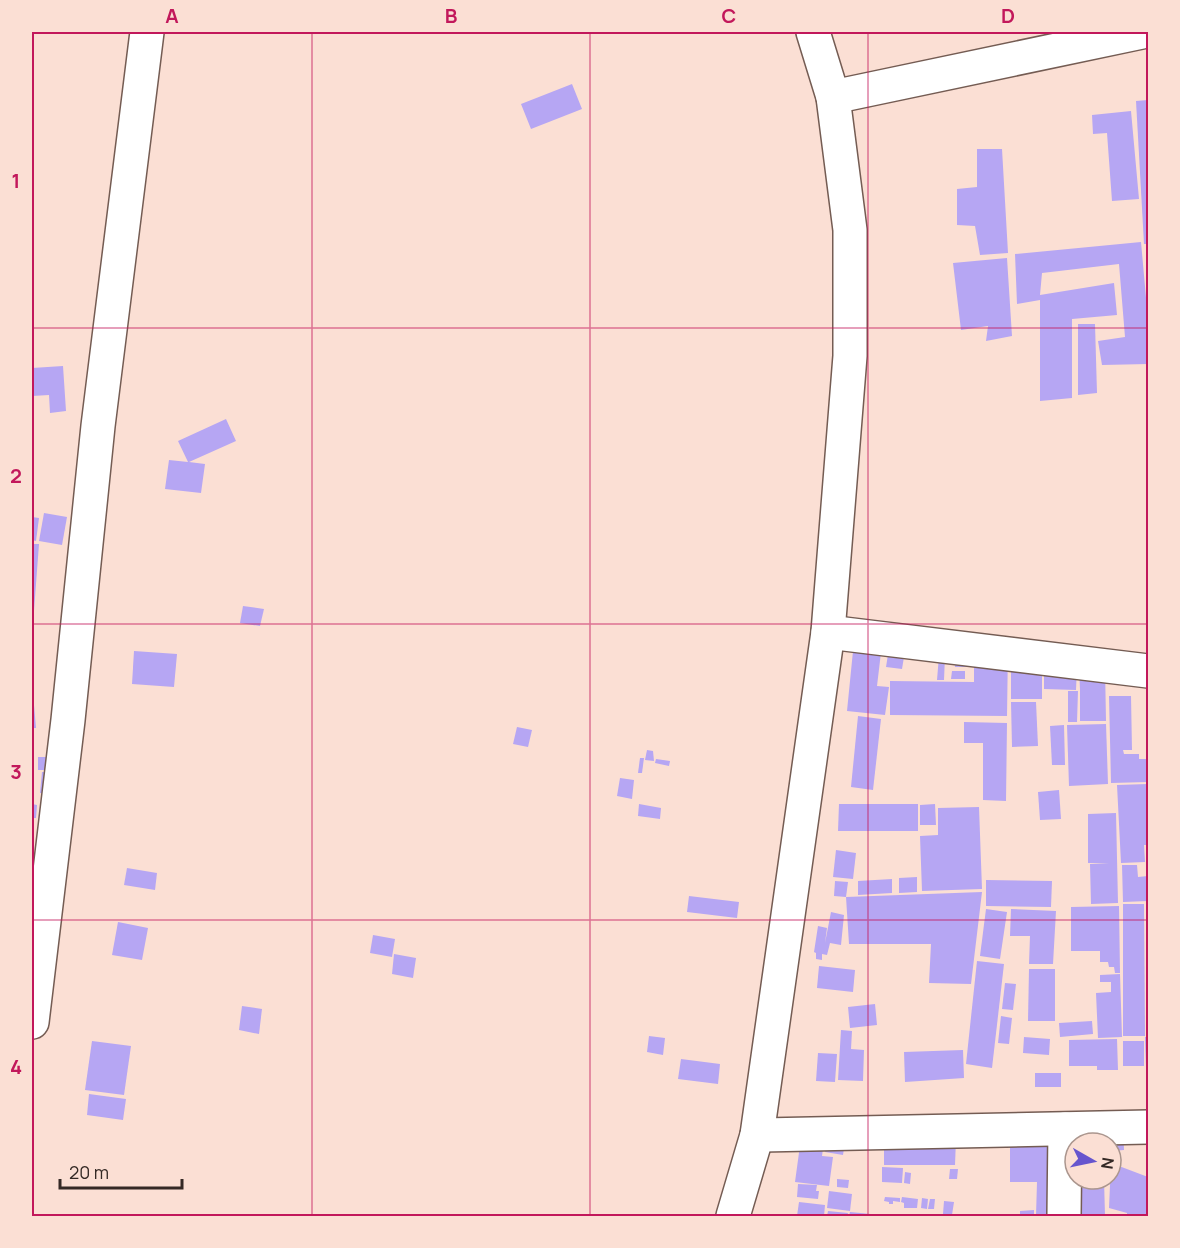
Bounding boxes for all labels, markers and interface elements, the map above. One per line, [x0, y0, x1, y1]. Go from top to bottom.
text: A [165, 2, 179, 29]
text: B [445, 2, 458, 29]
text: C [722, 2, 736, 29]
text: D [1001, 2, 1015, 29]
text: 1 [12, 167, 20, 194]
text: 2 [10, 462, 22, 489]
text: 3 [10, 758, 22, 785]
text: 4 [10, 1053, 22, 1080]
north arrow [1063, 1131, 1123, 1191]
scale bar [60, 1152, 182, 1190]
text: N [1096, 1156, 1120, 1171]
text: 20 m [69, 1160, 109, 1184]

